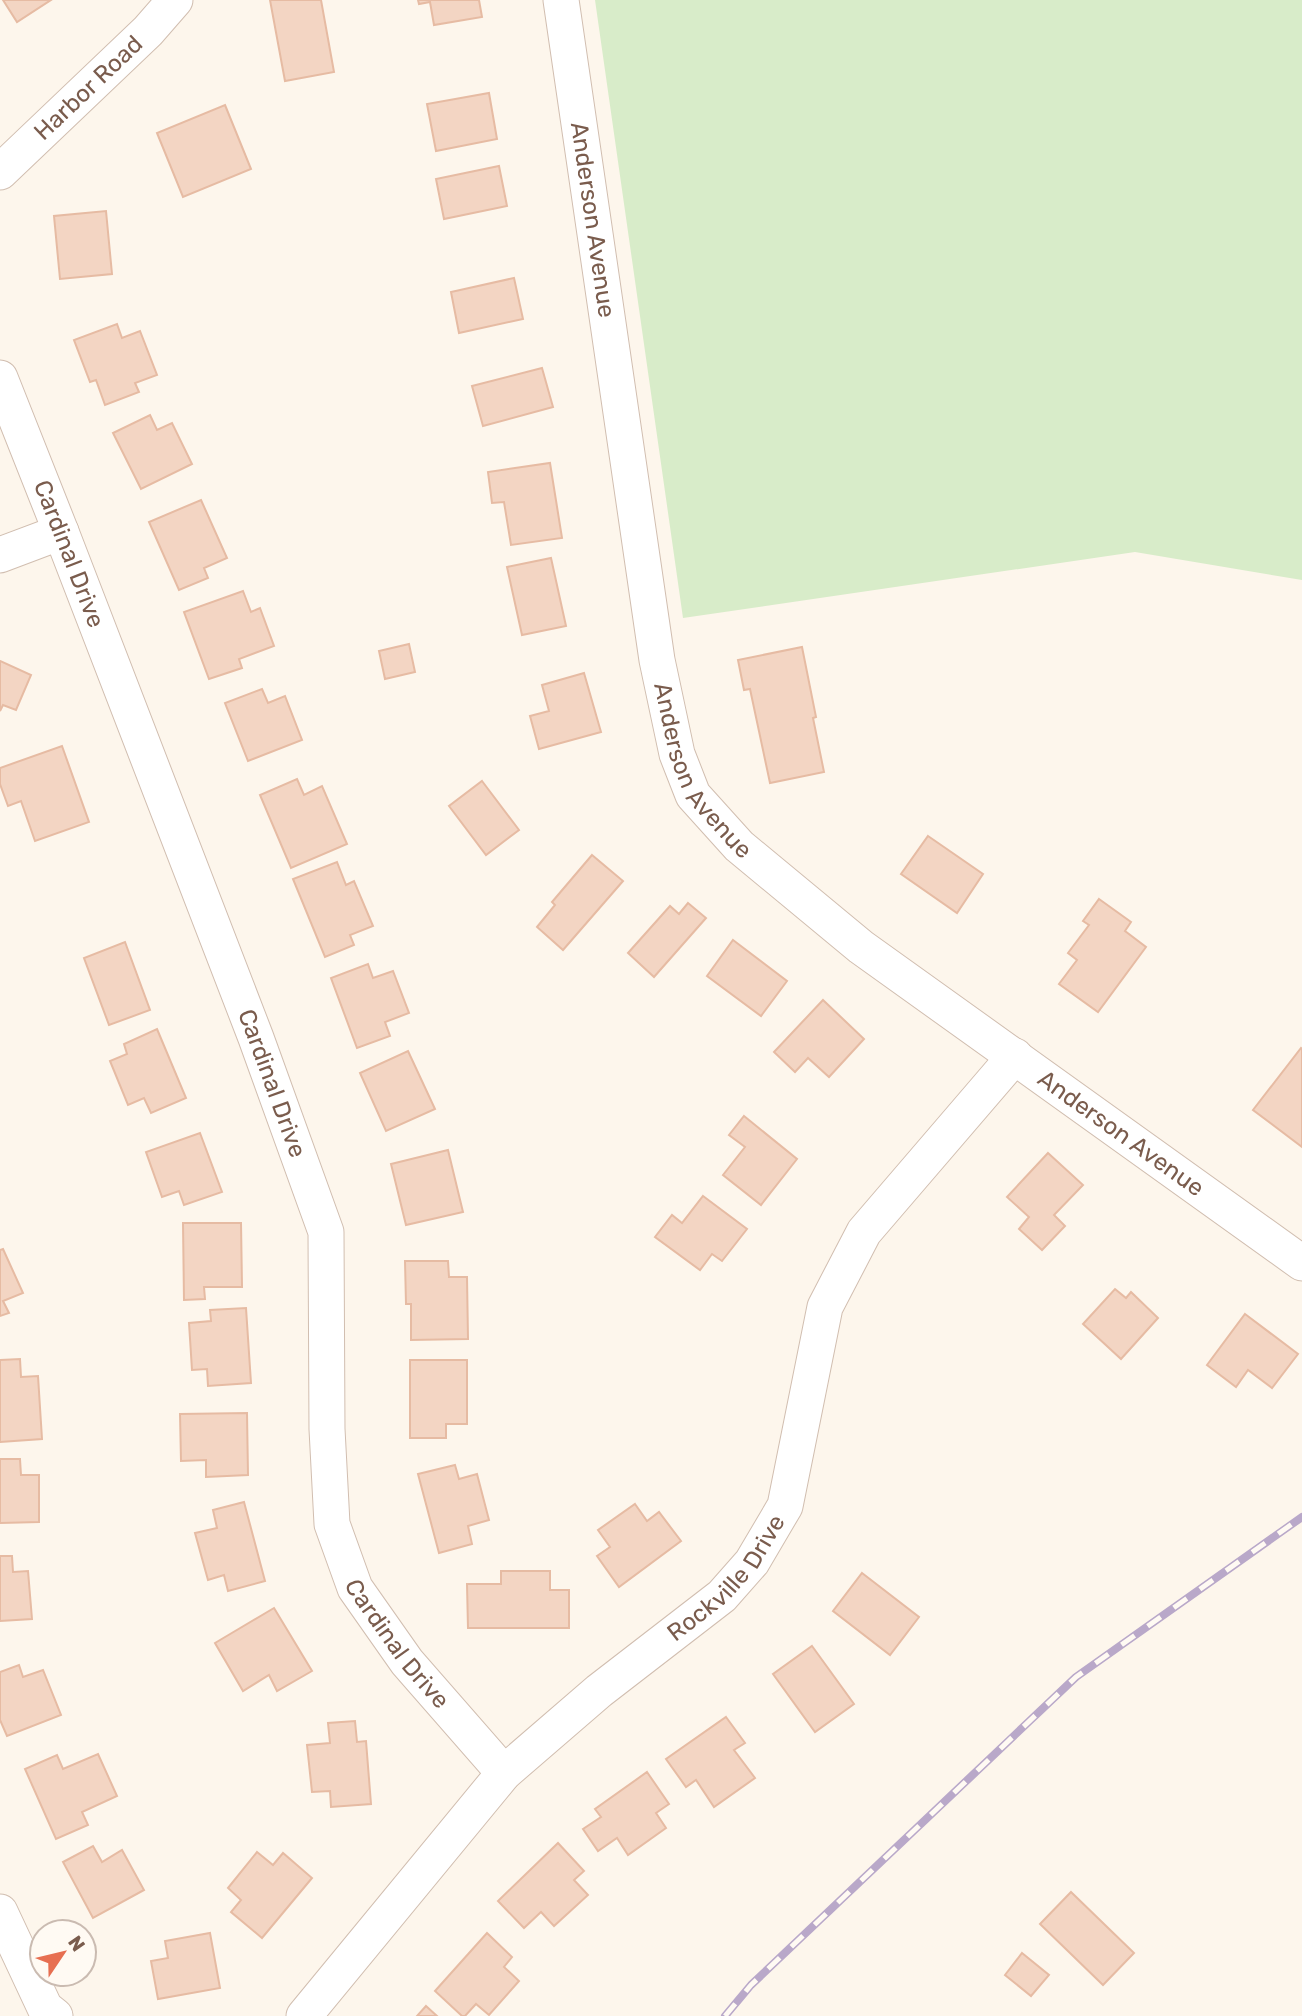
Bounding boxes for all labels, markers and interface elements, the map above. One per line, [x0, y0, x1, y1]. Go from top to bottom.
street label: Harbor Road [28, 30, 148, 146]
street label: Anderson Avenue [565, 120, 621, 319]
street label: Cardinal Drive [28, 476, 110, 631]
street label: Anderson Avenue [648, 680, 757, 864]
street label: Cardinal Drive [232, 1005, 312, 1161]
street label: Anderson Avenue [1033, 1064, 1209, 1202]
street label: Rockville Drive [662, 1510, 791, 1647]
street label: Cardinal Drive [339, 1576, 455, 1714]
north arrow [28, 1918, 98, 1988]
text: N [63, 1931, 90, 1956]

